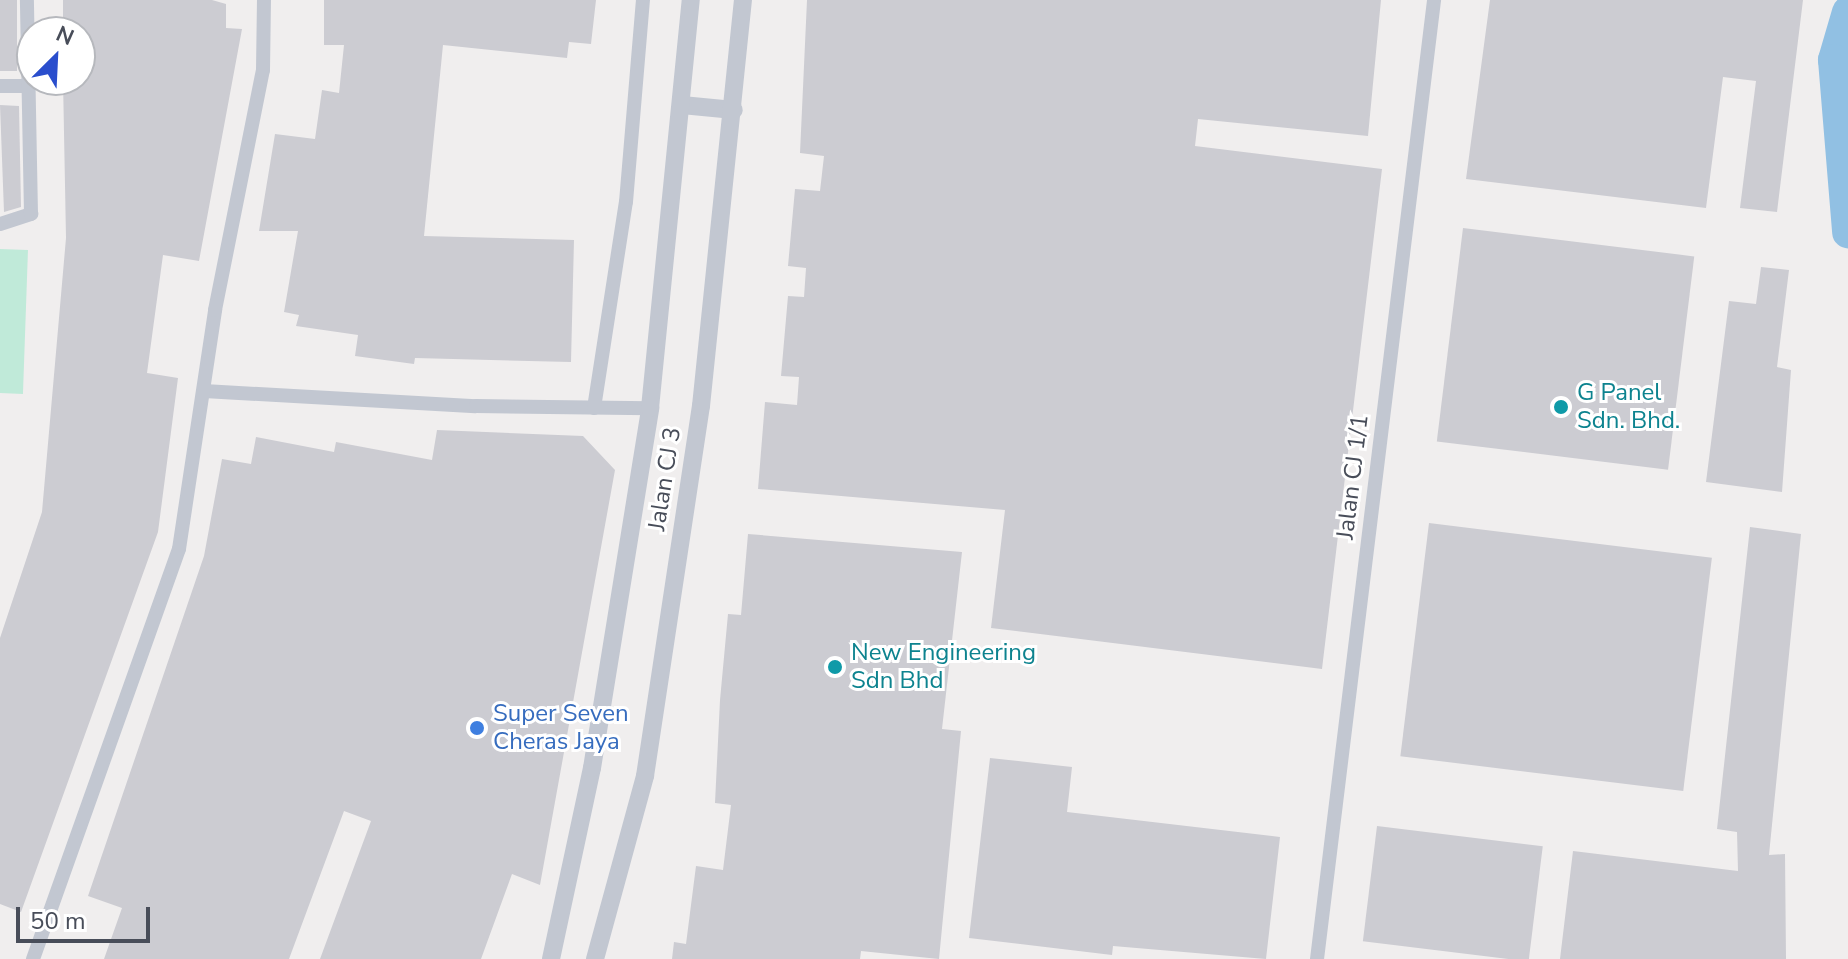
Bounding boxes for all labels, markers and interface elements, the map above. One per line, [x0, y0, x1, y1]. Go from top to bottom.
north arrow [16, 16, 96, 96]
text: N [51, 19, 79, 53]
place label: G Panel Sdn. Bhd. [1577, 379, 1680, 435]
marker: G Panel Sdn. Bhd. [1552, 398, 1570, 416]
street label: Jalan CJ 1/1 [1331, 413, 1375, 541]
street label: Jalan CJ 3 [643, 425, 687, 533]
place label: New Engineering Sdn Bhd [851, 639, 1036, 695]
marker: New Engineering Sdn Bhd [826, 658, 844, 676]
place label: Super Seven Cheras Jaya [493, 700, 629, 756]
marker: Super Seven Cheras Jaya [468, 719, 486, 737]
scale bar [20, 891, 154, 941]
text: 50 m [30, 905, 86, 937]

